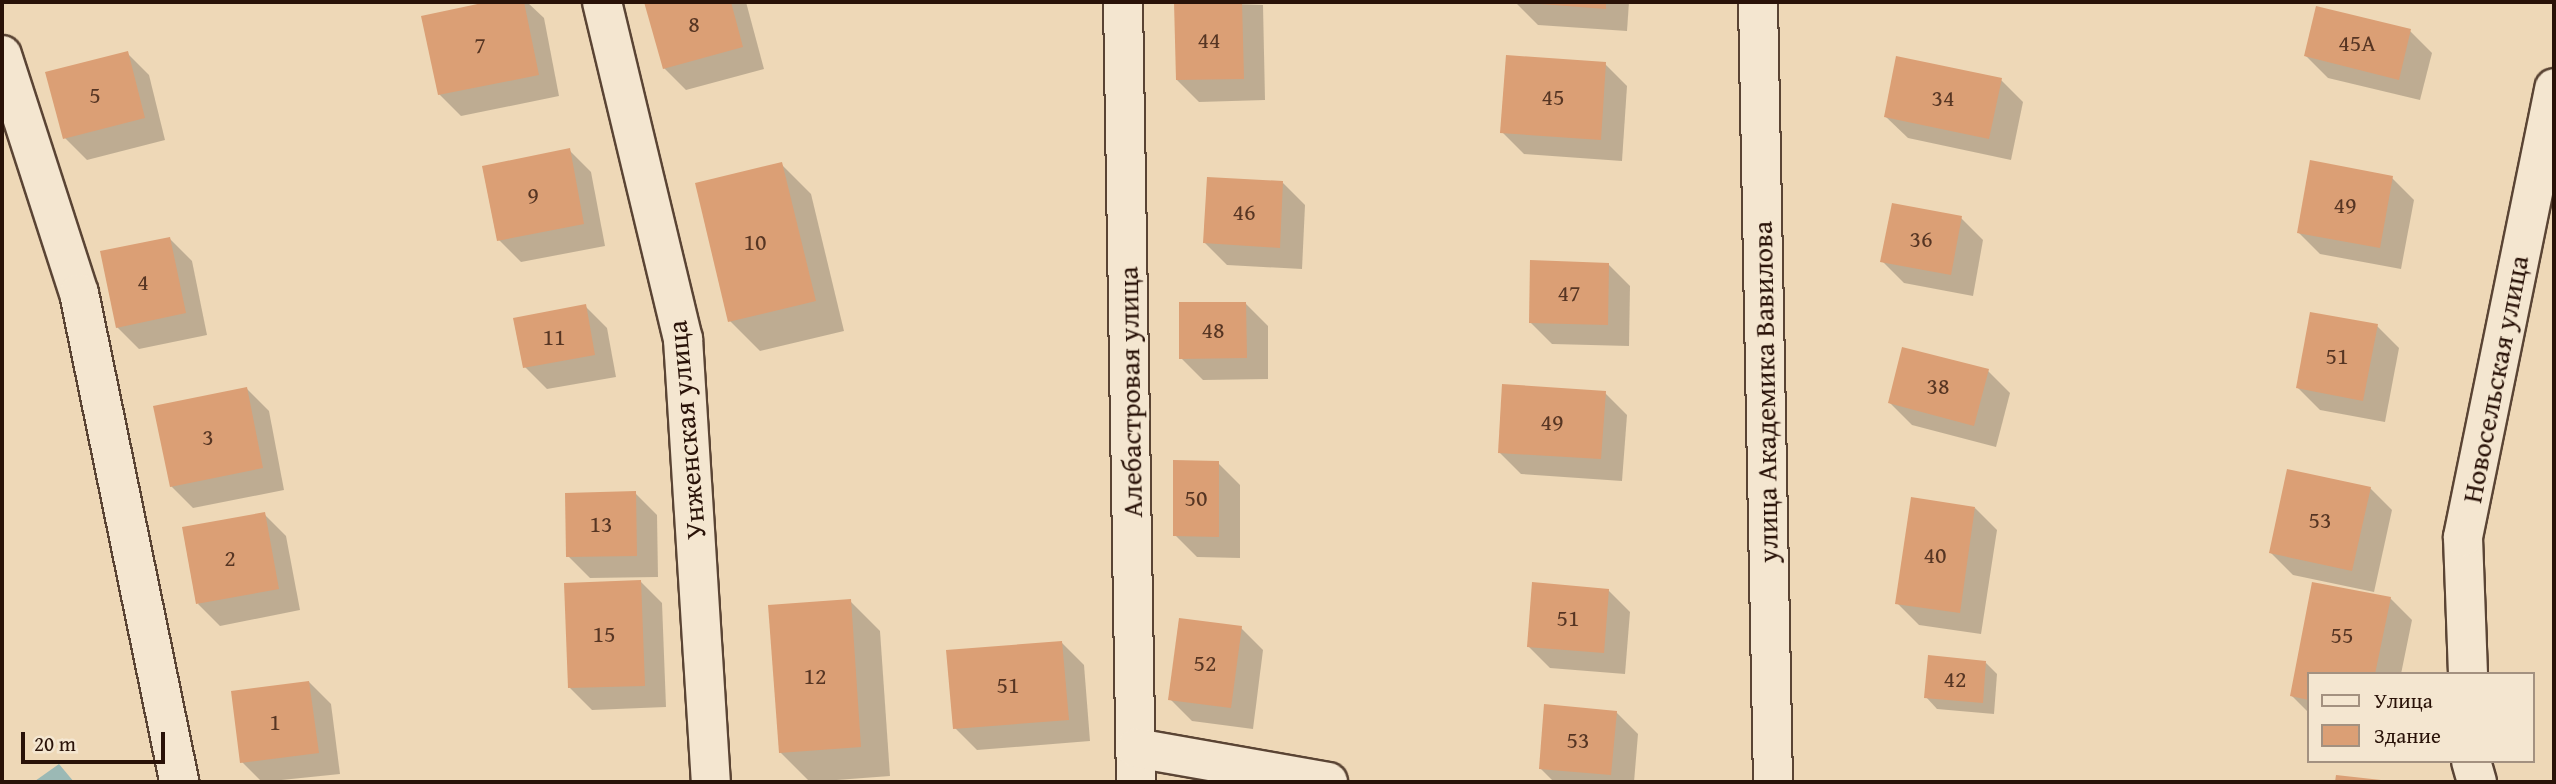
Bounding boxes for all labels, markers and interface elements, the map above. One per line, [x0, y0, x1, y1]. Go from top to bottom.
house number: 8 [688, 10, 700, 38]
house number: 44 [1197, 26, 1221, 54]
house number: 45А [2338, 29, 2376, 57]
house number: 7 [474, 31, 486, 59]
house number: 5 [89, 81, 101, 109]
house number: 45 [1541, 83, 1565, 111]
house number: 34 [1931, 84, 1955, 112]
house number: 9 [527, 181, 539, 209]
house number: 49 [2333, 191, 2357, 219]
house number: 46 [1232, 198, 1256, 226]
street label: улица Академика Вавилова [1745, 221, 1785, 563]
house number: 36 [1909, 225, 1933, 253]
house number: 10 [743, 228, 767, 256]
street label: Новосельская улица [2455, 252, 2535, 506]
street label: Алебастровая улица [1111, 266, 1149, 518]
house number: 4 [137, 268, 149, 296]
house number: 47 [1557, 279, 1581, 307]
house number: 48 [1201, 316, 1225, 344]
street label: Унженская улица [660, 319, 712, 541]
house number: 11 [542, 323, 566, 351]
house number: 51 [2325, 342, 2349, 370]
house number: 38 [1926, 372, 1950, 400]
house number: 49 [1540, 408, 1564, 436]
house number: 3 [202, 423, 214, 451]
house number: 50 [1184, 484, 1208, 512]
house number: 53 [2308, 506, 2332, 534]
house number: 13 [589, 510, 613, 538]
house number: 40 [1923, 541, 1947, 569]
house number: 2 [224, 544, 236, 572]
house number: 51 [1556, 604, 1580, 632]
house number: 15 [592, 620, 616, 648]
house number: 55 [2330, 621, 2354, 649]
house number: 52 [1193, 649, 1217, 677]
house number: 12 [803, 662, 827, 690]
house number: 42 [1943, 665, 1967, 693]
house number: 51 [996, 671, 1020, 699]
legend [2308, 672, 2535, 763]
text: Улица [2374, 685, 2433, 716]
house number: 1 [269, 708, 281, 736]
scale bar [24, 718, 168, 762]
text: Здание [2374, 720, 2441, 751]
house number: 53 [1566, 726, 1590, 754]
text: 20 m [34, 728, 76, 759]

